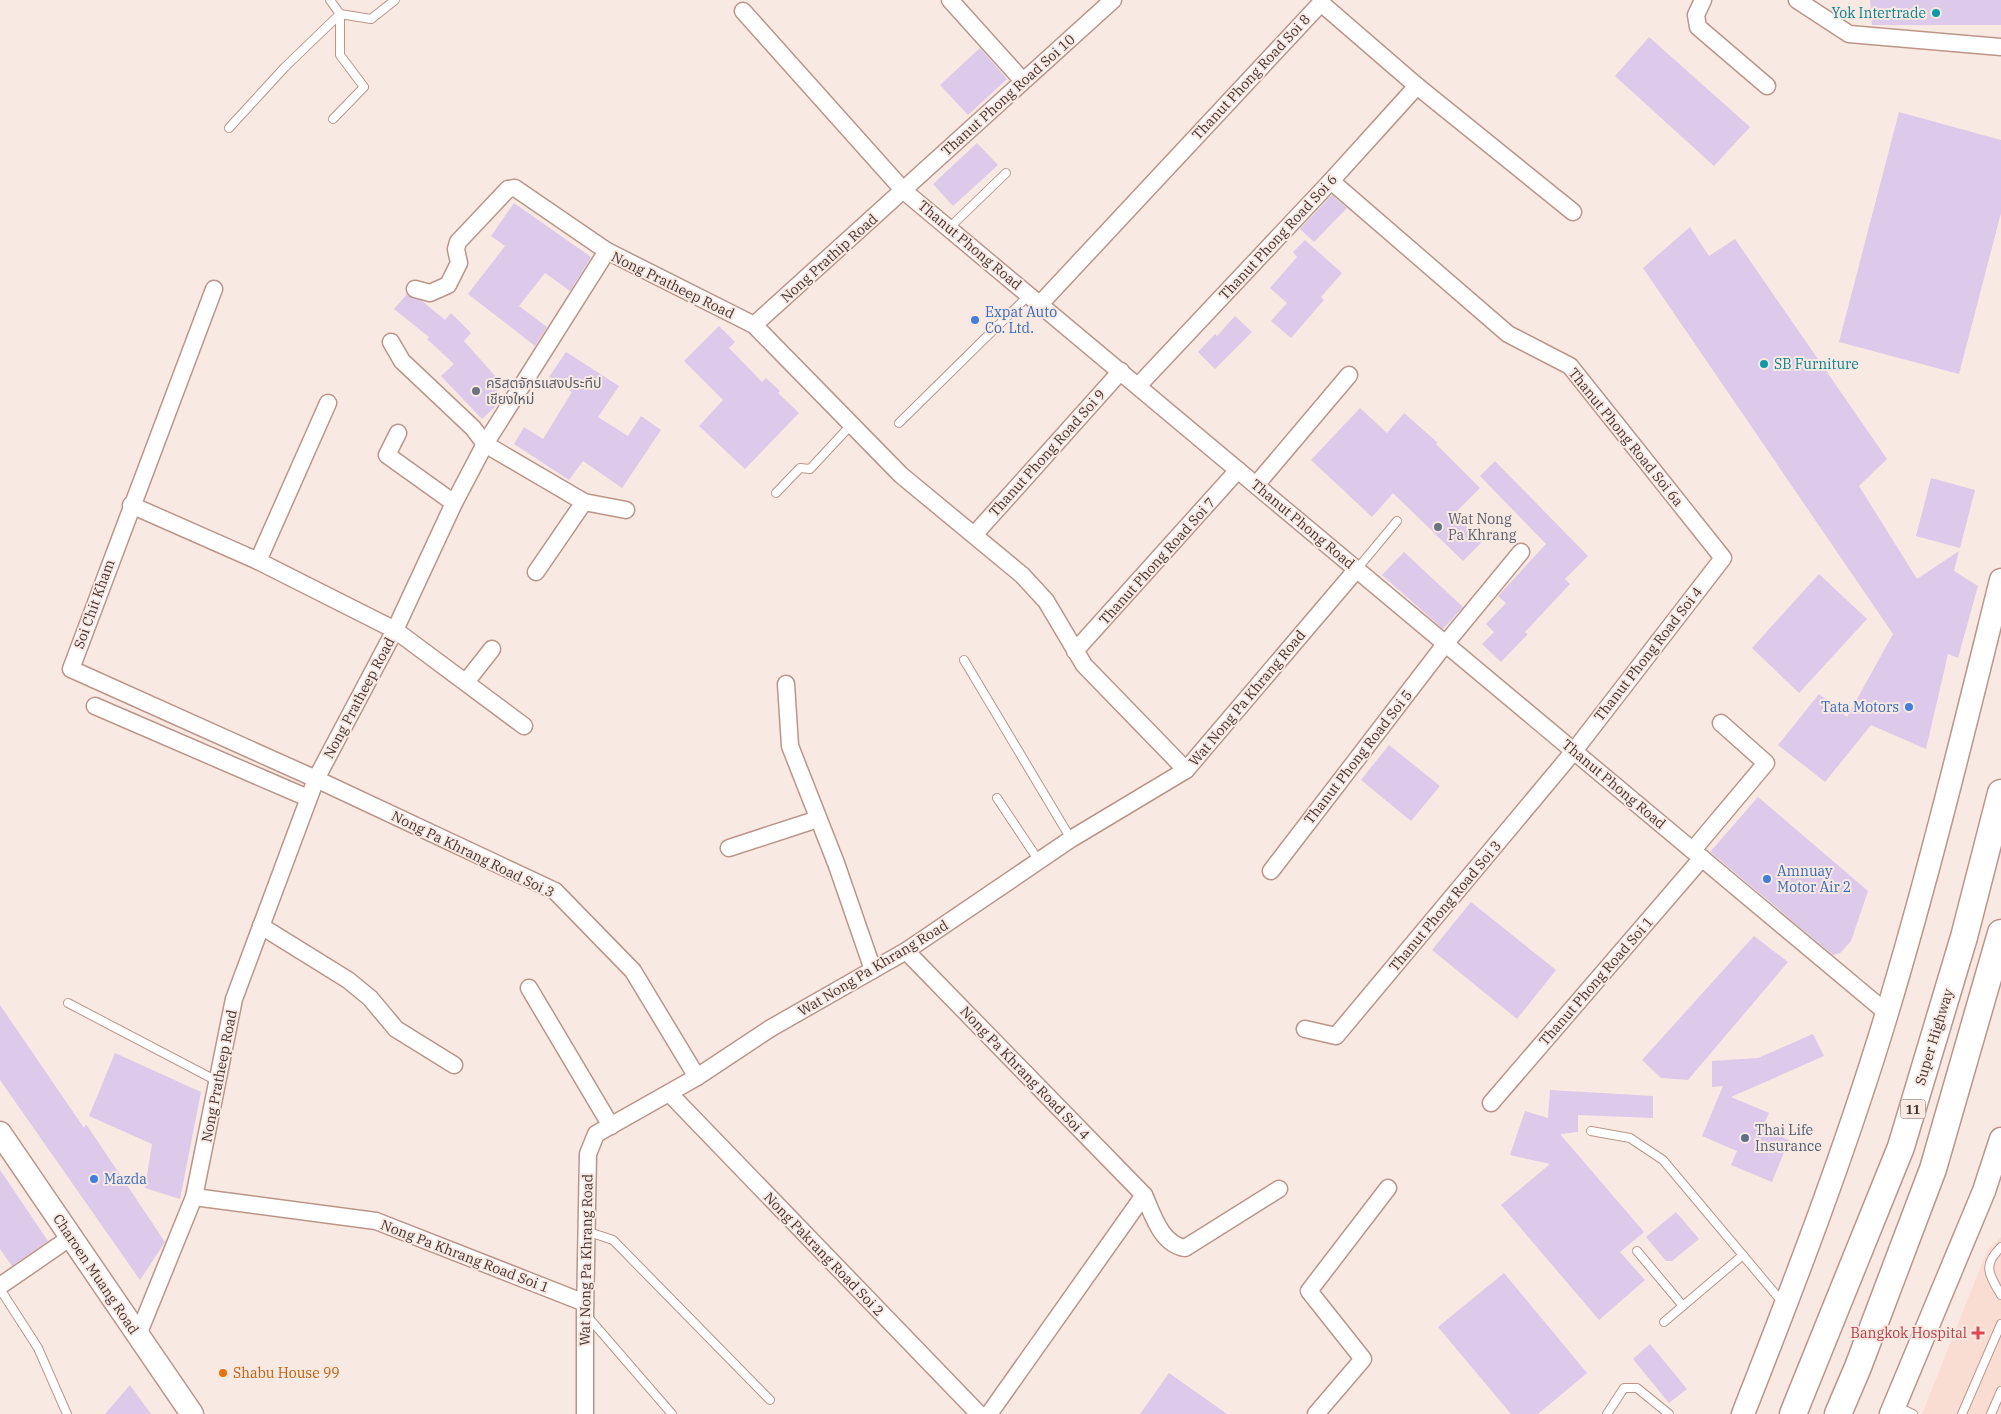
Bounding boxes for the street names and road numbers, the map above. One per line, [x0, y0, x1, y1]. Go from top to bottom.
street label: Thanut Phong Road Soi 8 [1188, 10, 1314, 144]
street label: Thanut Phong Road Soi 10 [937, 30, 1079, 160]
street label: Thanut Phong Road Soi 6 [1215, 170, 1341, 304]
street label: Thanut Phong Road [914, 196, 1026, 294]
street label: Nong Prathip Road [777, 209, 882, 306]
street label: Nong Pratheep Road [608, 247, 738, 323]
street label: Thanut Phong Road Soi 6a [1565, 364, 1688, 510]
street label: Thanut Phong Road Soi 9 [985, 386, 1109, 520]
street label: Thanut Phong Road [1247, 475, 1359, 573]
street label: Thanut Phong Road Soi 7 [1095, 494, 1219, 628]
street label: Soi Chit Kham [69, 557, 119, 651]
street label: Thanut Phong Road Soi 4 [1590, 583, 1706, 725]
street label: Wat Nong Pa Khrang Road [1185, 626, 1310, 770]
street label: Nong Pratheep Road [319, 634, 399, 762]
street label: Thanut Phong Road Soi 5 [1300, 686, 1416, 828]
street label: Thanut Phong Road [1558, 735, 1670, 833]
street label: Nong Pa Khrang Road Soi 3 [389, 807, 557, 901]
street label: Thanut Phong Road Soi 3 [1385, 837, 1505, 975]
street label: Thanut Phong Road Soi 1 [1535, 913, 1657, 1049]
street label: Wat Nong Pa Khrang Road [795, 916, 952, 1020]
street label: Super Highway [1911, 986, 1957, 1087]
street label: Nong Pa Khrang Road Soi 4 [956, 1002, 1094, 1144]
street label: Nong Pratheep Road [197, 1008, 241, 1144]
road number: 11 [1900, 1100, 1926, 1118]
street label: Wat Nong Pa Khrang Road [576, 1173, 597, 1346]
street label: Nong Pakrang Road Soi 2 [760, 1188, 888, 1320]
street label: Charoen Muang Road [49, 1210, 143, 1338]
street label: Nong Pa Khrang Road Soi 1 [378, 1216, 552, 1296]

